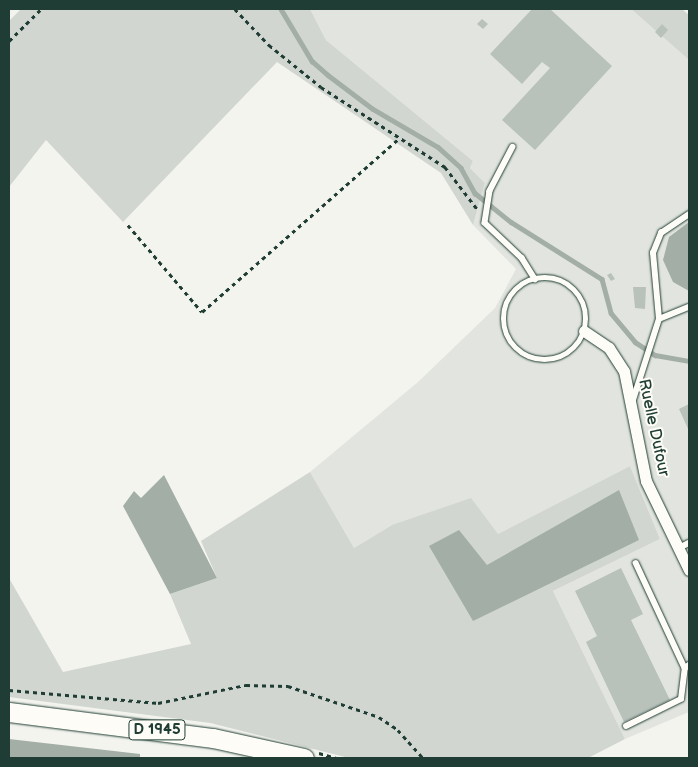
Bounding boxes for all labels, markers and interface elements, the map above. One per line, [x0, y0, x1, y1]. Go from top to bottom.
street label: Ruelle Dufour [633, 378, 673, 478]
road number: D 1945 [128, 718, 186, 742]

